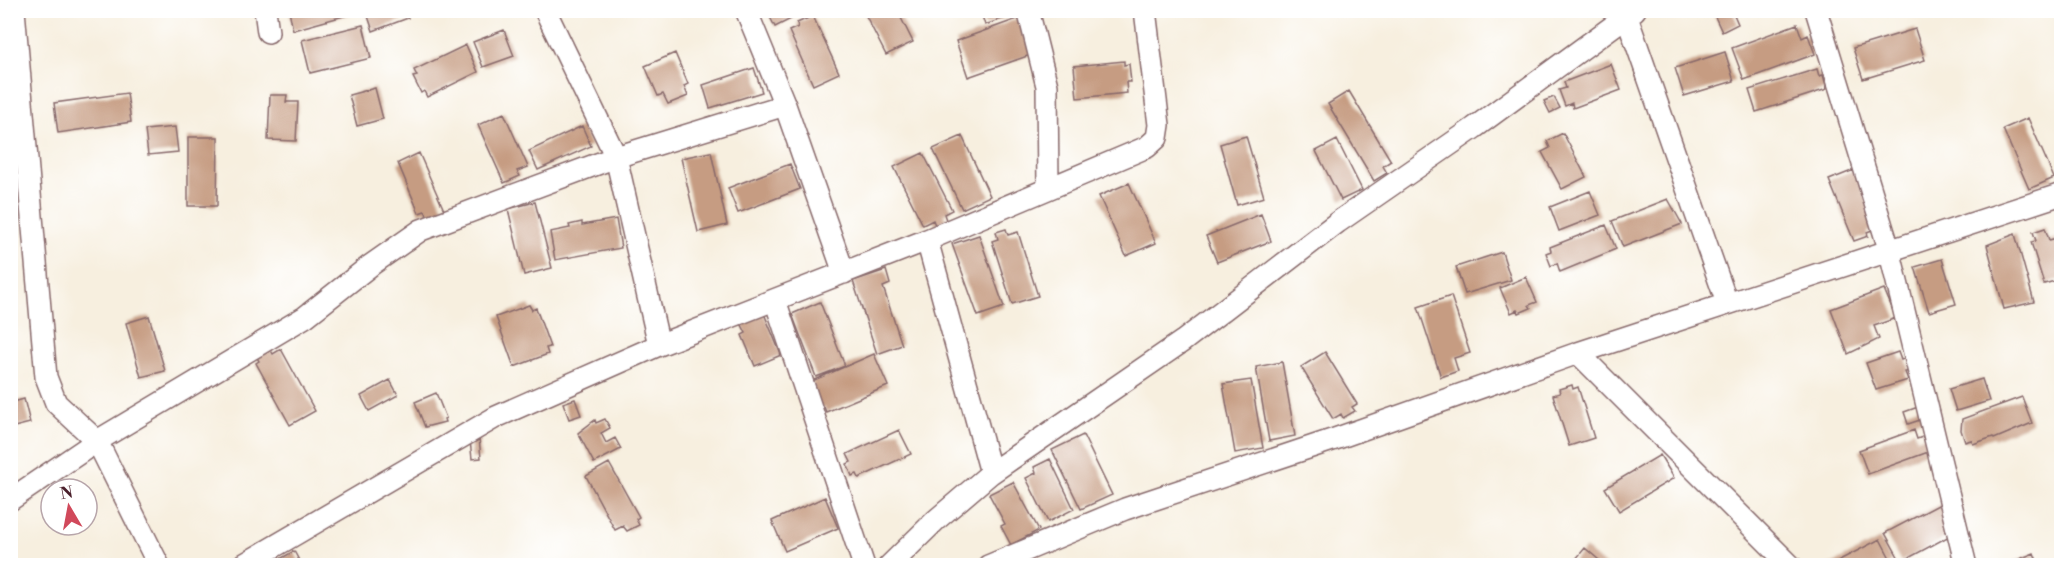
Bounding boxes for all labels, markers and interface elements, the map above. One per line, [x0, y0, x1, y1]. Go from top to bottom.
north arrow [39, 477, 99, 537]
text: N [59, 482, 75, 504]

